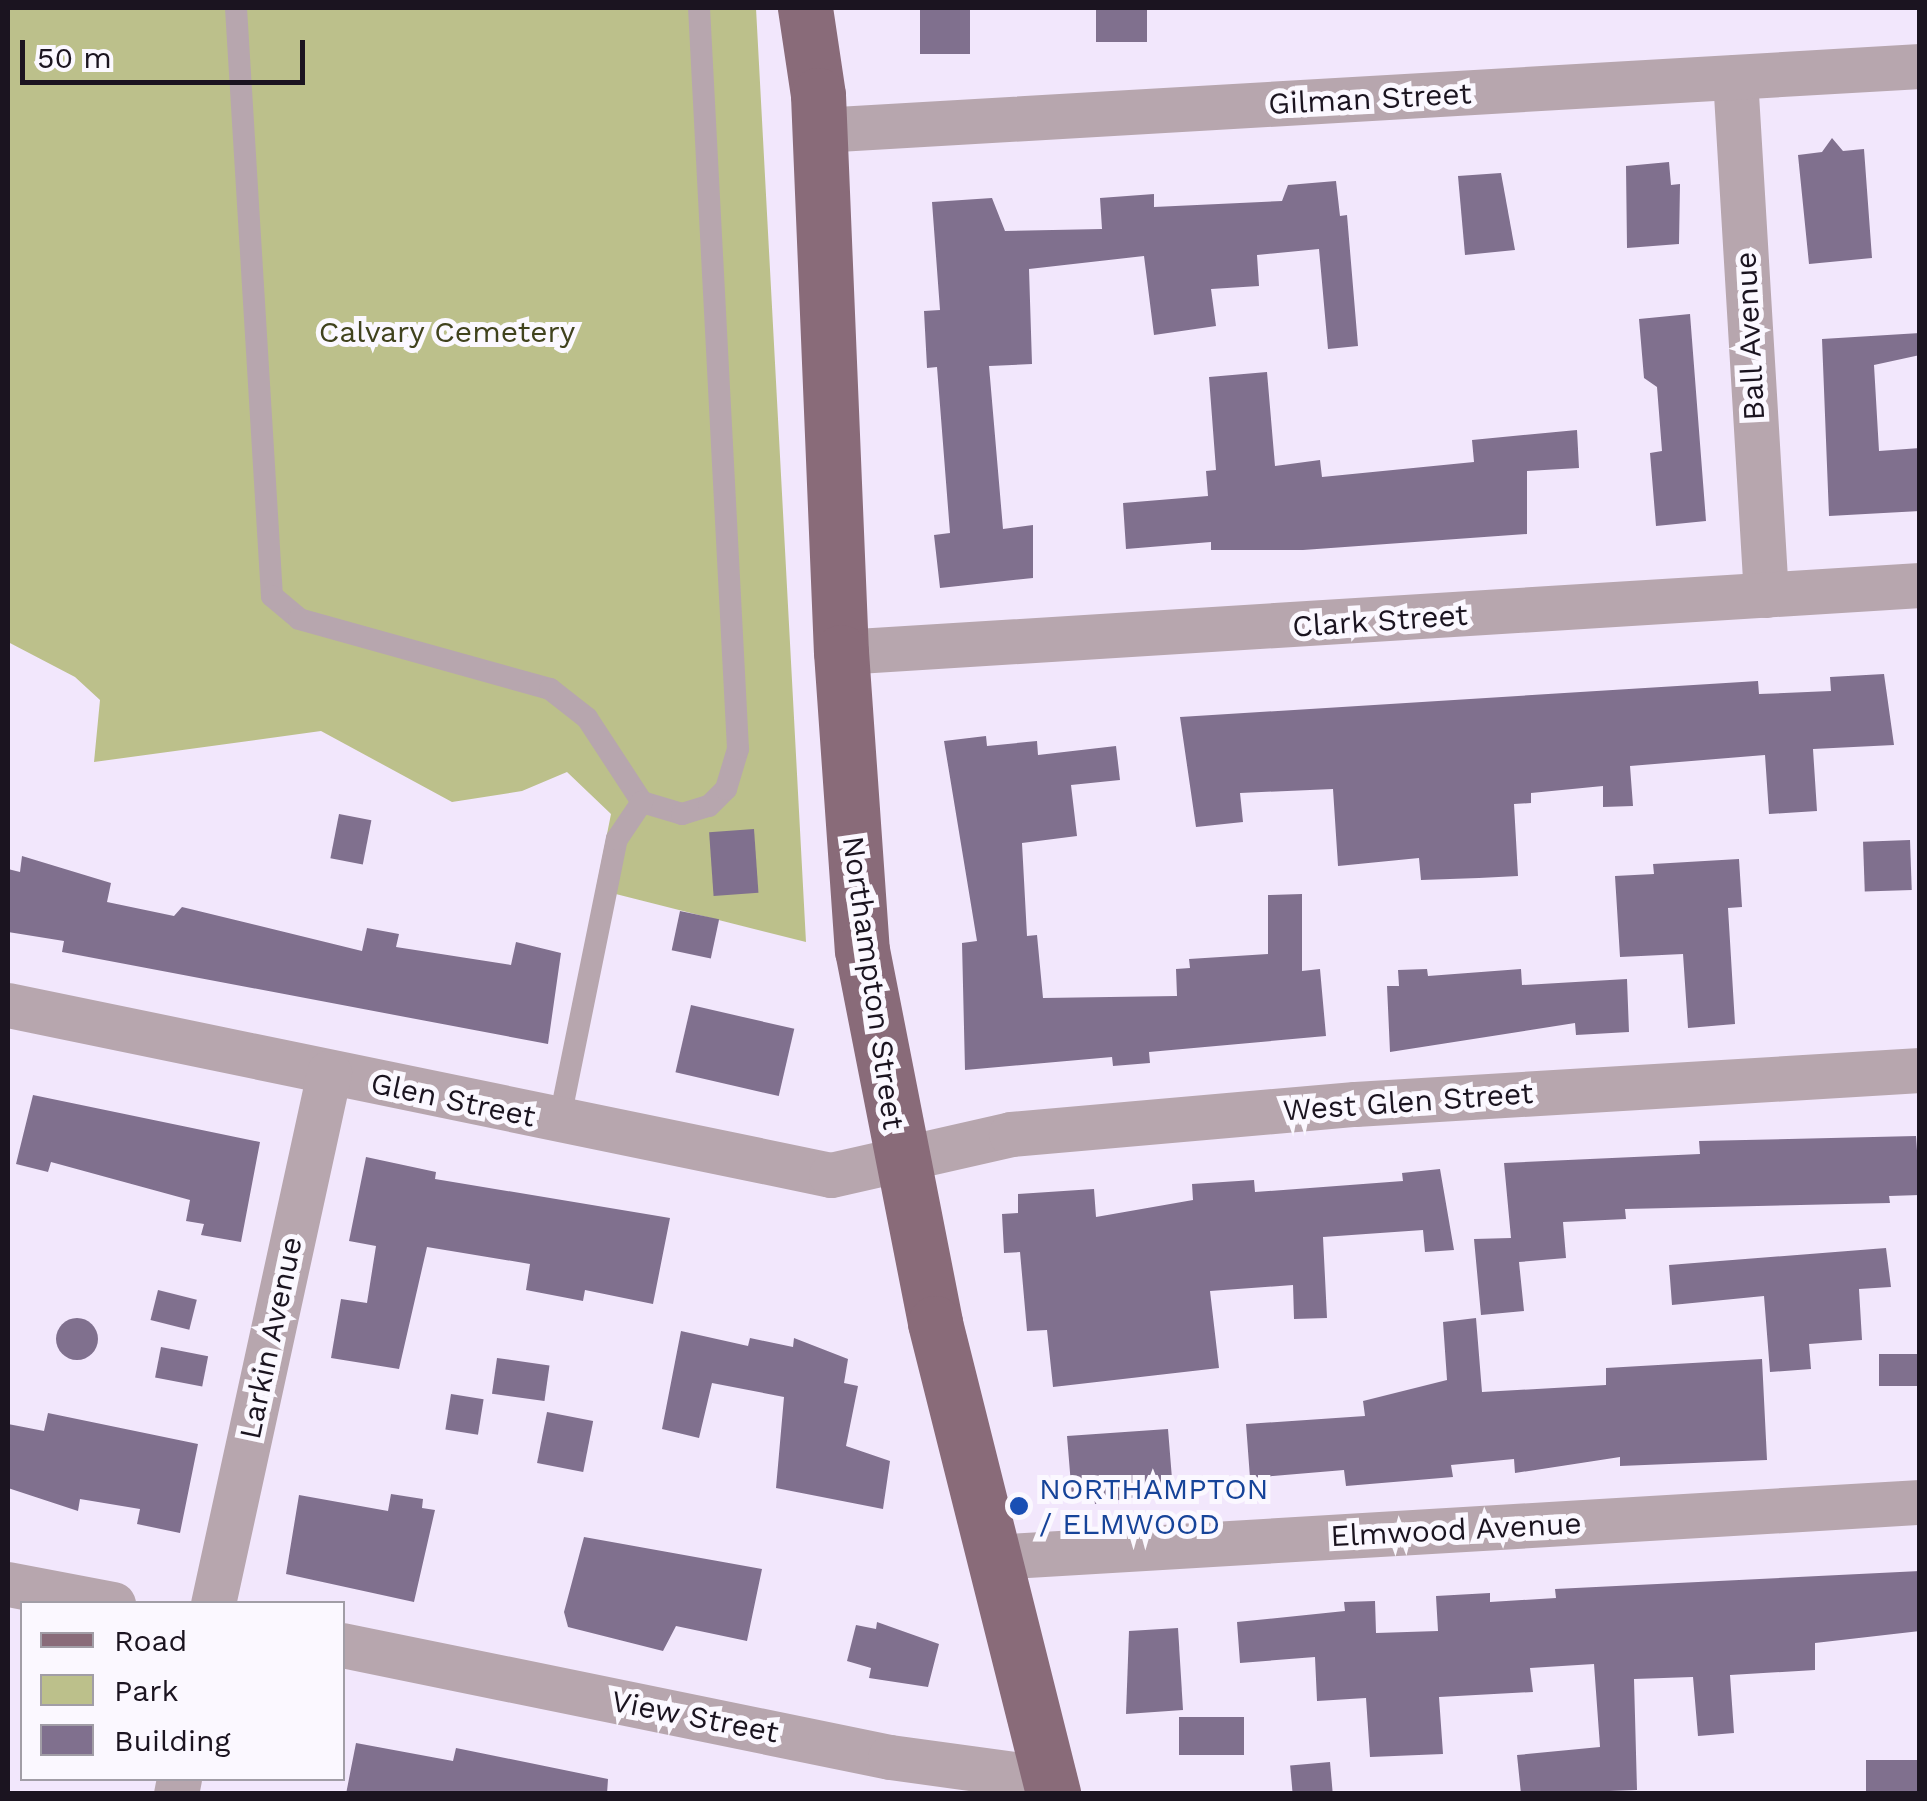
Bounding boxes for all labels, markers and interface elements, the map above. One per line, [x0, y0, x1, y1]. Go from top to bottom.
scale bar [25, 20, 310, 82]
text: 50 m [37, 40, 112, 75]
street label: Gilman Street [1267, 76, 1473, 122]
street label: Ball Avenue [1728, 250, 1772, 422]
park label: Calvary Cemetery [318, 314, 576, 350]
street label: Clark Street [1291, 597, 1469, 645]
street label: Northampton Street [835, 834, 911, 1132]
street label: Glen Street [367, 1065, 539, 1135]
street label: West Glen Street [1282, 1075, 1534, 1129]
street label: Larkin Avenue [232, 1233, 310, 1443]
place label: NORTHAMPTON / ELMWOOD [1039, 1471, 1269, 1542]
marker: NORTHAMPTON / ELMWOOD [1008, 1495, 1030, 1517]
street label: Elmwood Avenue [1329, 1505, 1583, 1555]
legend [20, 1601, 345, 1781]
text: Road [114, 1623, 187, 1658]
text: Park [114, 1673, 179, 1708]
street label: View Street [608, 1683, 782, 1751]
text: Building [114, 1723, 231, 1758]

